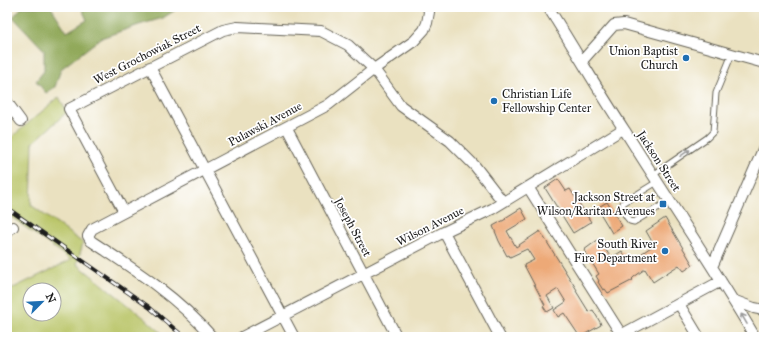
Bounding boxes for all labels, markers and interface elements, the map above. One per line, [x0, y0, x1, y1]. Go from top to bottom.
street label: West Grochowiak Street [91, 21, 204, 87]
place label: Union Baptist Church [609, 44, 679, 72]
marker: Union Baptist Church [681, 53, 691, 63]
place label: Christian Life Fellowship Center [502, 87, 592, 115]
marker: Christian Life Fellowship Center [489, 96, 499, 106]
street label: Pulawski Avenue [226, 99, 304, 149]
street label: Jackson Street [632, 126, 684, 195]
one-way arrow [679, 149, 690, 157]
place label: Jackson Street at Wilson/Raritan Avenues [537, 190, 656, 218]
street label: Joseph Street [330, 193, 375, 260]
marker: Jackson Street at Wilson/Raritan Avenues [658, 199, 668, 209]
street label: Wilson Avenue [394, 203, 466, 249]
place label: South River Fire Department [574, 237, 658, 265]
marker: South River Fire Department [660, 246, 670, 256]
north arrow [22, 282, 62, 322]
text: N [43, 291, 59, 306]
one-way arrow [739, 313, 747, 325]

